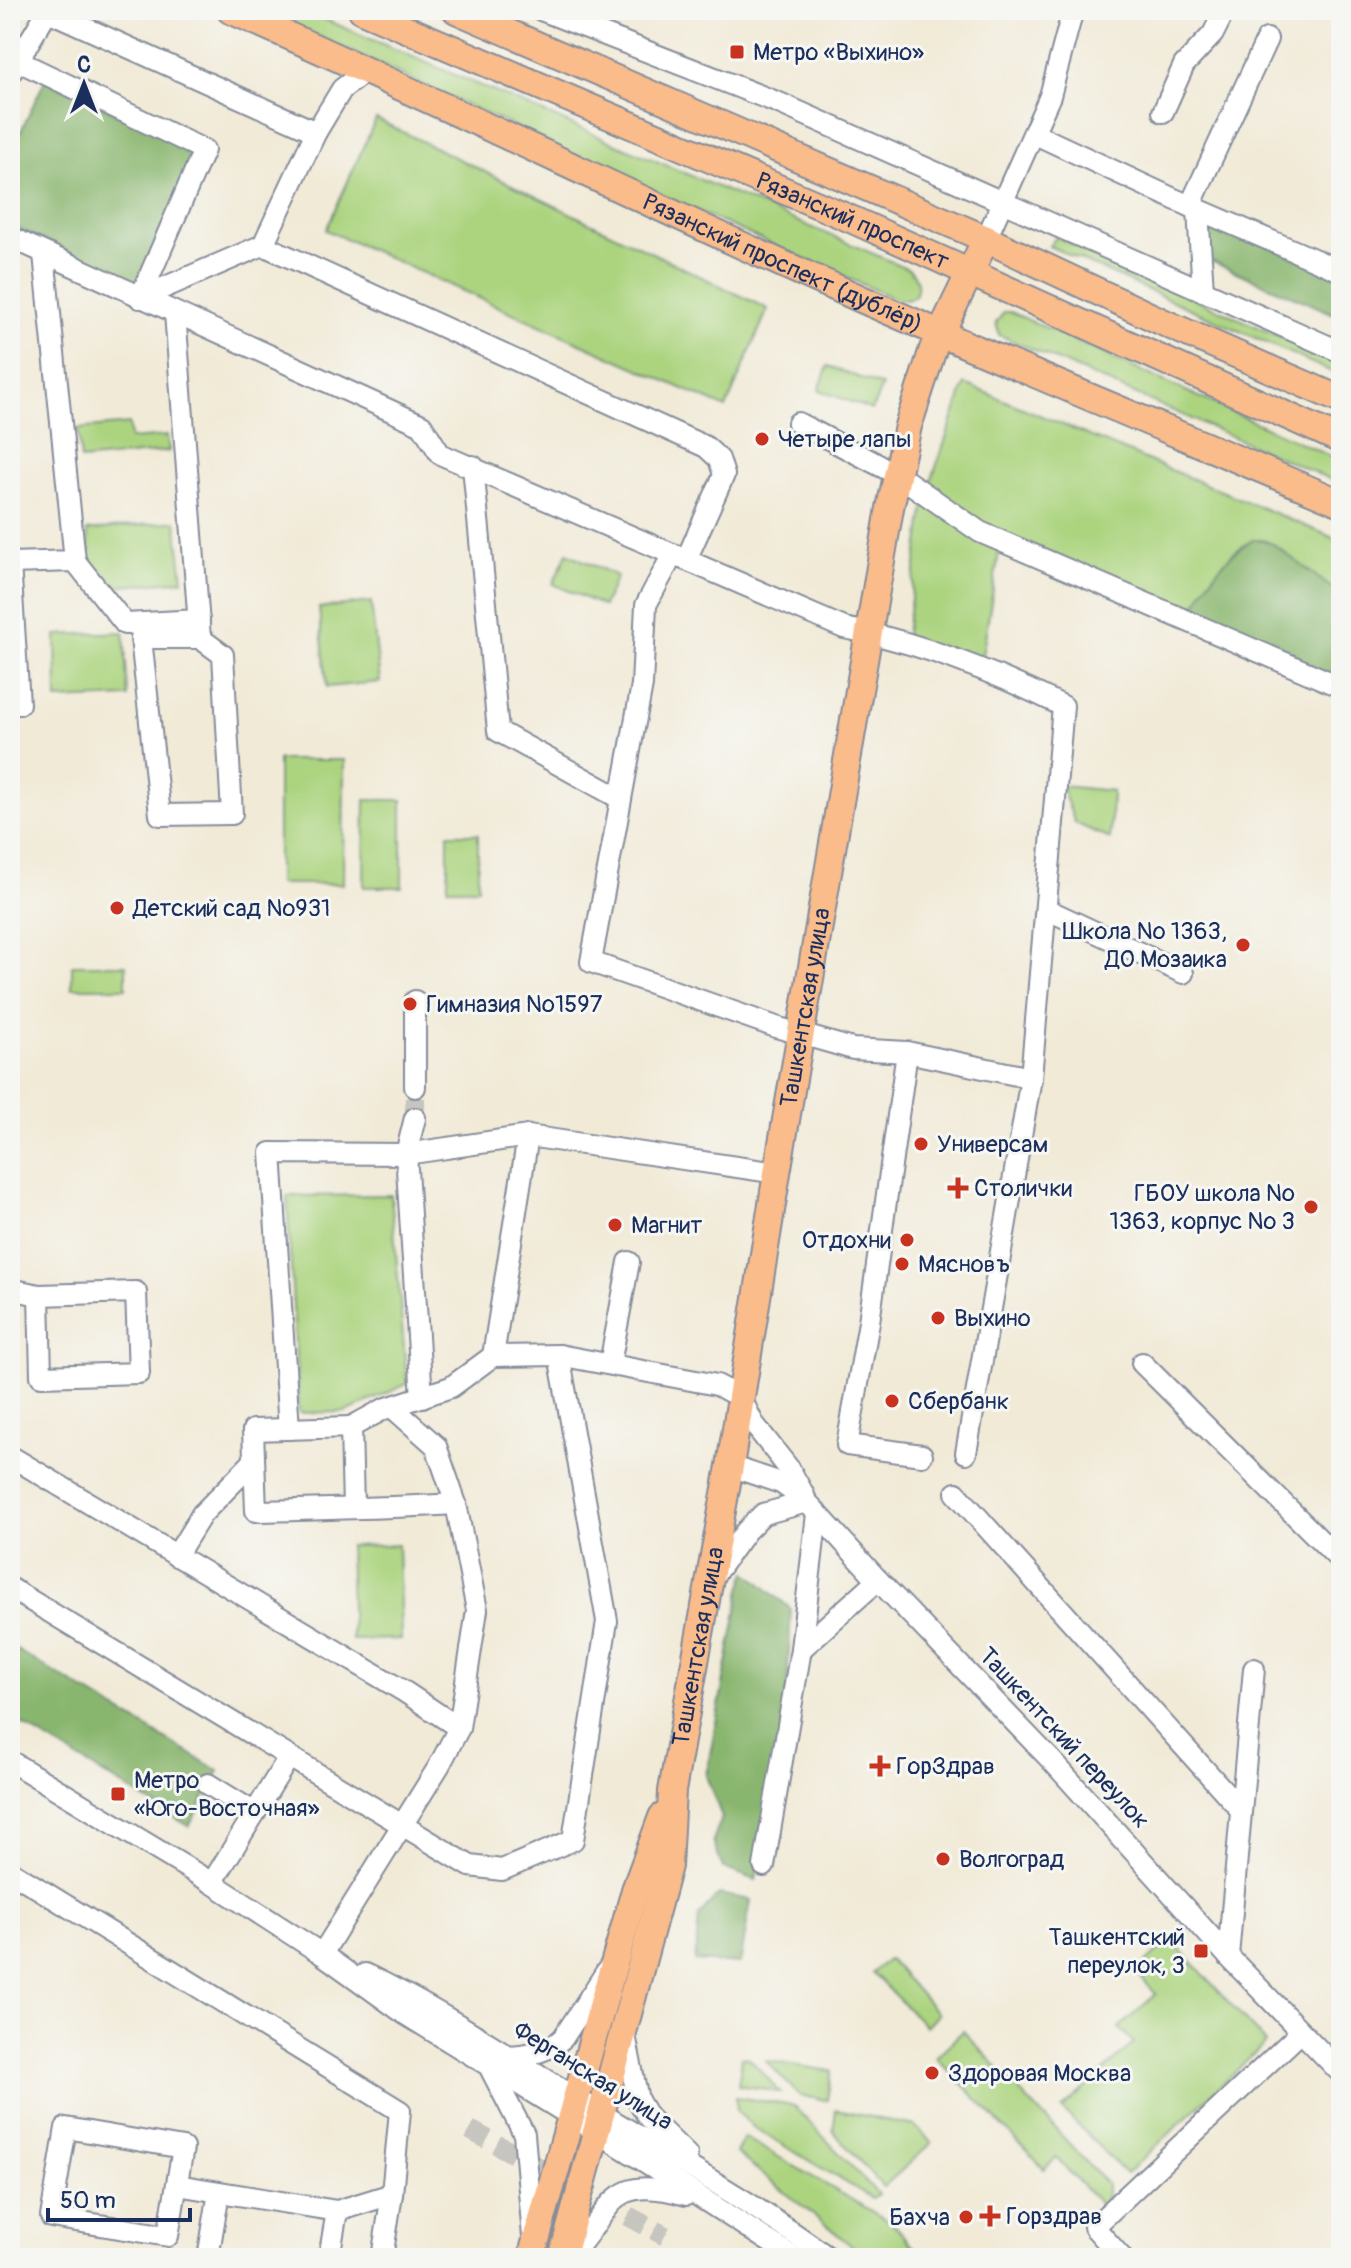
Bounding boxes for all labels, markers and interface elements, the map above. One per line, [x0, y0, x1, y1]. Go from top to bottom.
place label: Метро «Выхино» [753, 38, 924, 67]
marker: Метро «Выхино» [728, 43, 746, 61]
north arrow [44, 44, 124, 124]
text: С [77, 51, 91, 79]
street label: Рязанский проспект [752, 166, 953, 276]
street label: Рязанский проспект (дублёр) [638, 187, 927, 339]
place label: Четыре лапы [778, 425, 912, 454]
marker: Четыре лапы [753, 430, 771, 448]
place label: Детский сад №931 [132, 894, 330, 923]
marker: Детский сад №931 [108, 899, 126, 917]
street label: Ташкентская улица [774, 906, 836, 1109]
place label: Школа № 1363, ДО Мозаика [1063, 917, 1227, 974]
marker: Школа № 1363, ДО Мозаика [1234, 936, 1252, 954]
place label: Гимназия №1597 [426, 990, 603, 1019]
marker: Гимназия №1597 [401, 995, 419, 1013]
place label: Универсам [937, 1130, 1048, 1159]
marker: Универсам [912, 1135, 930, 1153]
place label: Столички [974, 1174, 1073, 1203]
marker: Столички [949, 1179, 967, 1197]
place label: ГБОУ школа № 1363, корпус № 3 [1109, 1179, 1295, 1236]
marker: ГБОУ школа № 1363, корпус № 3 [1302, 1198, 1320, 1216]
place label: Магнит [631, 1211, 702, 1240]
marker: Магнит [606, 1216, 624, 1234]
place label: Отдохни [802, 1226, 891, 1255]
marker: Отдохни [898, 1231, 916, 1249]
place label: Мясновъ [918, 1250, 1010, 1279]
marker: Мясновъ [893, 1255, 911, 1273]
place label: Выхино [954, 1304, 1031, 1333]
marker: Выхино [929, 1309, 947, 1327]
place label: Сбербанк [908, 1387, 1009, 1416]
marker: Сбербанк [883, 1392, 901, 1410]
street label: Ташкентская улица [666, 1545, 730, 1748]
street label: Ташкентский переулок [973, 1641, 1155, 1835]
place label: ГорЗдрав [896, 1752, 995, 1781]
marker: ГорЗдрав [871, 1757, 889, 1775]
place label: Метро «Юго-Восточная» [134, 1766, 320, 1823]
marker: Метро «Юго-Восточная» [109, 1785, 127, 1803]
place label: Волгоград [959, 1845, 1065, 1874]
marker: Волгоград [934, 1850, 952, 1868]
place label: Ташкентский переулок, 3 [1049, 1923, 1185, 1980]
marker: Ташкентский переулок, 3 [1192, 1942, 1210, 1960]
street label: Ферганская улица [508, 2015, 678, 2137]
place label: Здоровая Москва [948, 2059, 1131, 2088]
marker: Здоровая Москва [923, 2064, 941, 2082]
scale bar [48, 2172, 190, 2222]
text: 50 m [60, 2186, 116, 2215]
place label: Горздрав [1006, 2202, 1102, 2231]
place label: Бахча [889, 2203, 950, 2232]
marker: Горздрав [981, 2207, 999, 2225]
marker: Бахча [957, 2208, 975, 2226]

